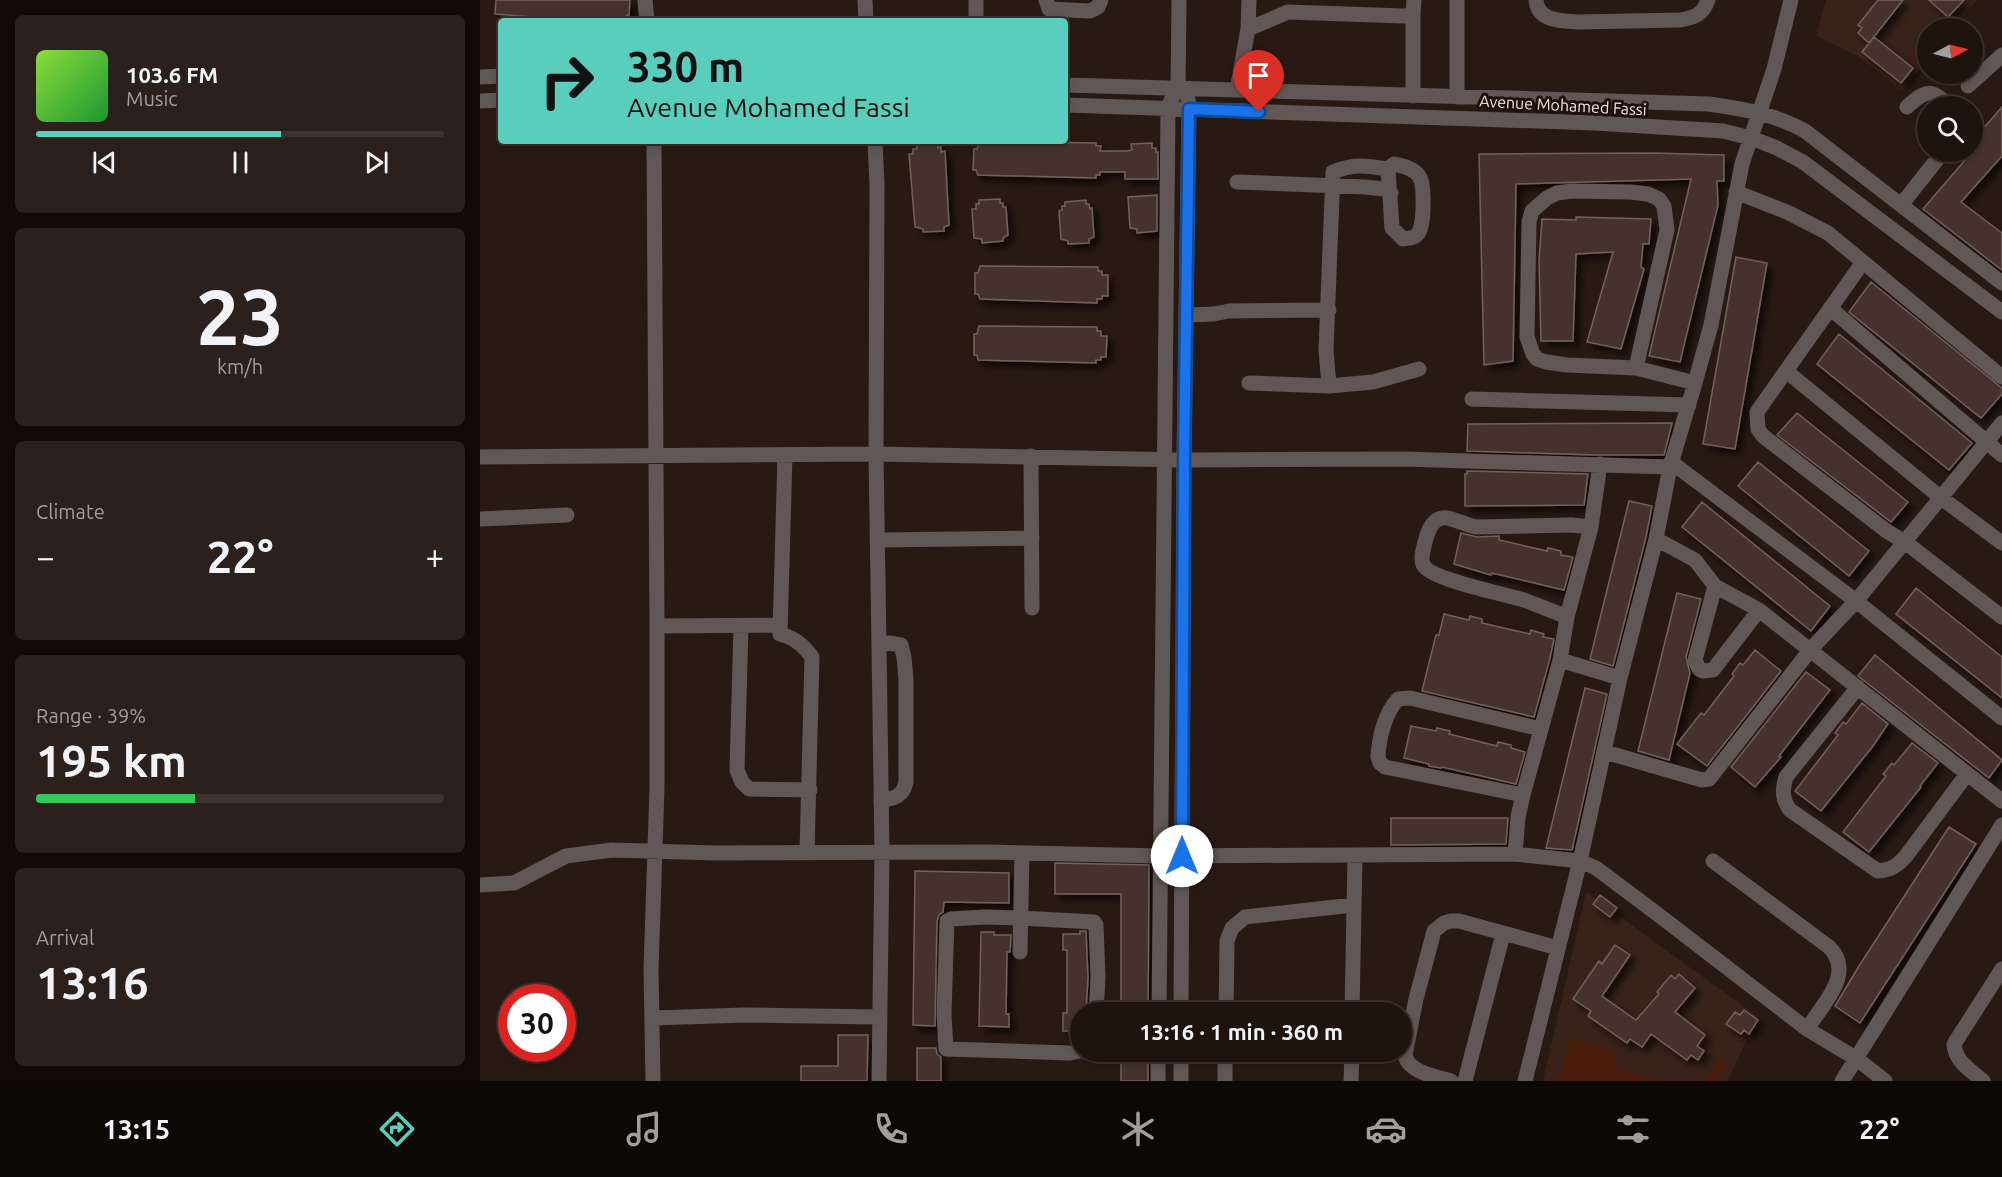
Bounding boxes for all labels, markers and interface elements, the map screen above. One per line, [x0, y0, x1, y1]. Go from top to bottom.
north arrow [1917, 18, 1983, 84]
map controls [1917, 18, 1983, 162]
icon: right [528, 42, 606, 120]
text: 330 m [627, 43, 744, 90]
pin [1233, 50, 1284, 112]
icon: arrive [1242, 59, 1275, 92]
text: 103.6 FM [126, 62, 218, 87]
text: Music [126, 87, 178, 110]
text: Avenue Mohamed Fassi [627, 92, 910, 122]
street label: Avenue Mohamed Fassi [1479, 92, 1647, 118]
button: search [1917, 96, 1983, 162]
icon: previous [88, 146, 121, 179]
icon: pause [224, 146, 257, 179]
icon: next [360, 146, 393, 179]
text: 23 [196, 272, 284, 360]
text: km/h [217, 355, 263, 378]
text: Climate [36, 500, 105, 523]
text: 22° [207, 531, 273, 582]
text: − [36, 538, 55, 575]
text: + [425, 538, 444, 575]
text: Range · 39% [36, 704, 146, 727]
text: 195 km [36, 735, 187, 786]
position arrow [1150, 824, 1214, 888]
text: Arrival [36, 926, 94, 949]
text: 13:16 [36, 957, 149, 1008]
speed limit sign: 30 [498, 984, 576, 1062]
text: 13:16 · 1 min · 360 m [1139, 1019, 1343, 1044]
icon: directions [376, 1108, 418, 1150]
icon: music [623, 1108, 665, 1150]
icon: phone [870, 1108, 912, 1150]
icon: climate [1117, 1108, 1159, 1150]
icon: car [1365, 1108, 1407, 1150]
icon: filters [1612, 1108, 1654, 1150]
text: 13:15 [103, 1114, 170, 1144]
text: 22° [1859, 1114, 1899, 1144]

